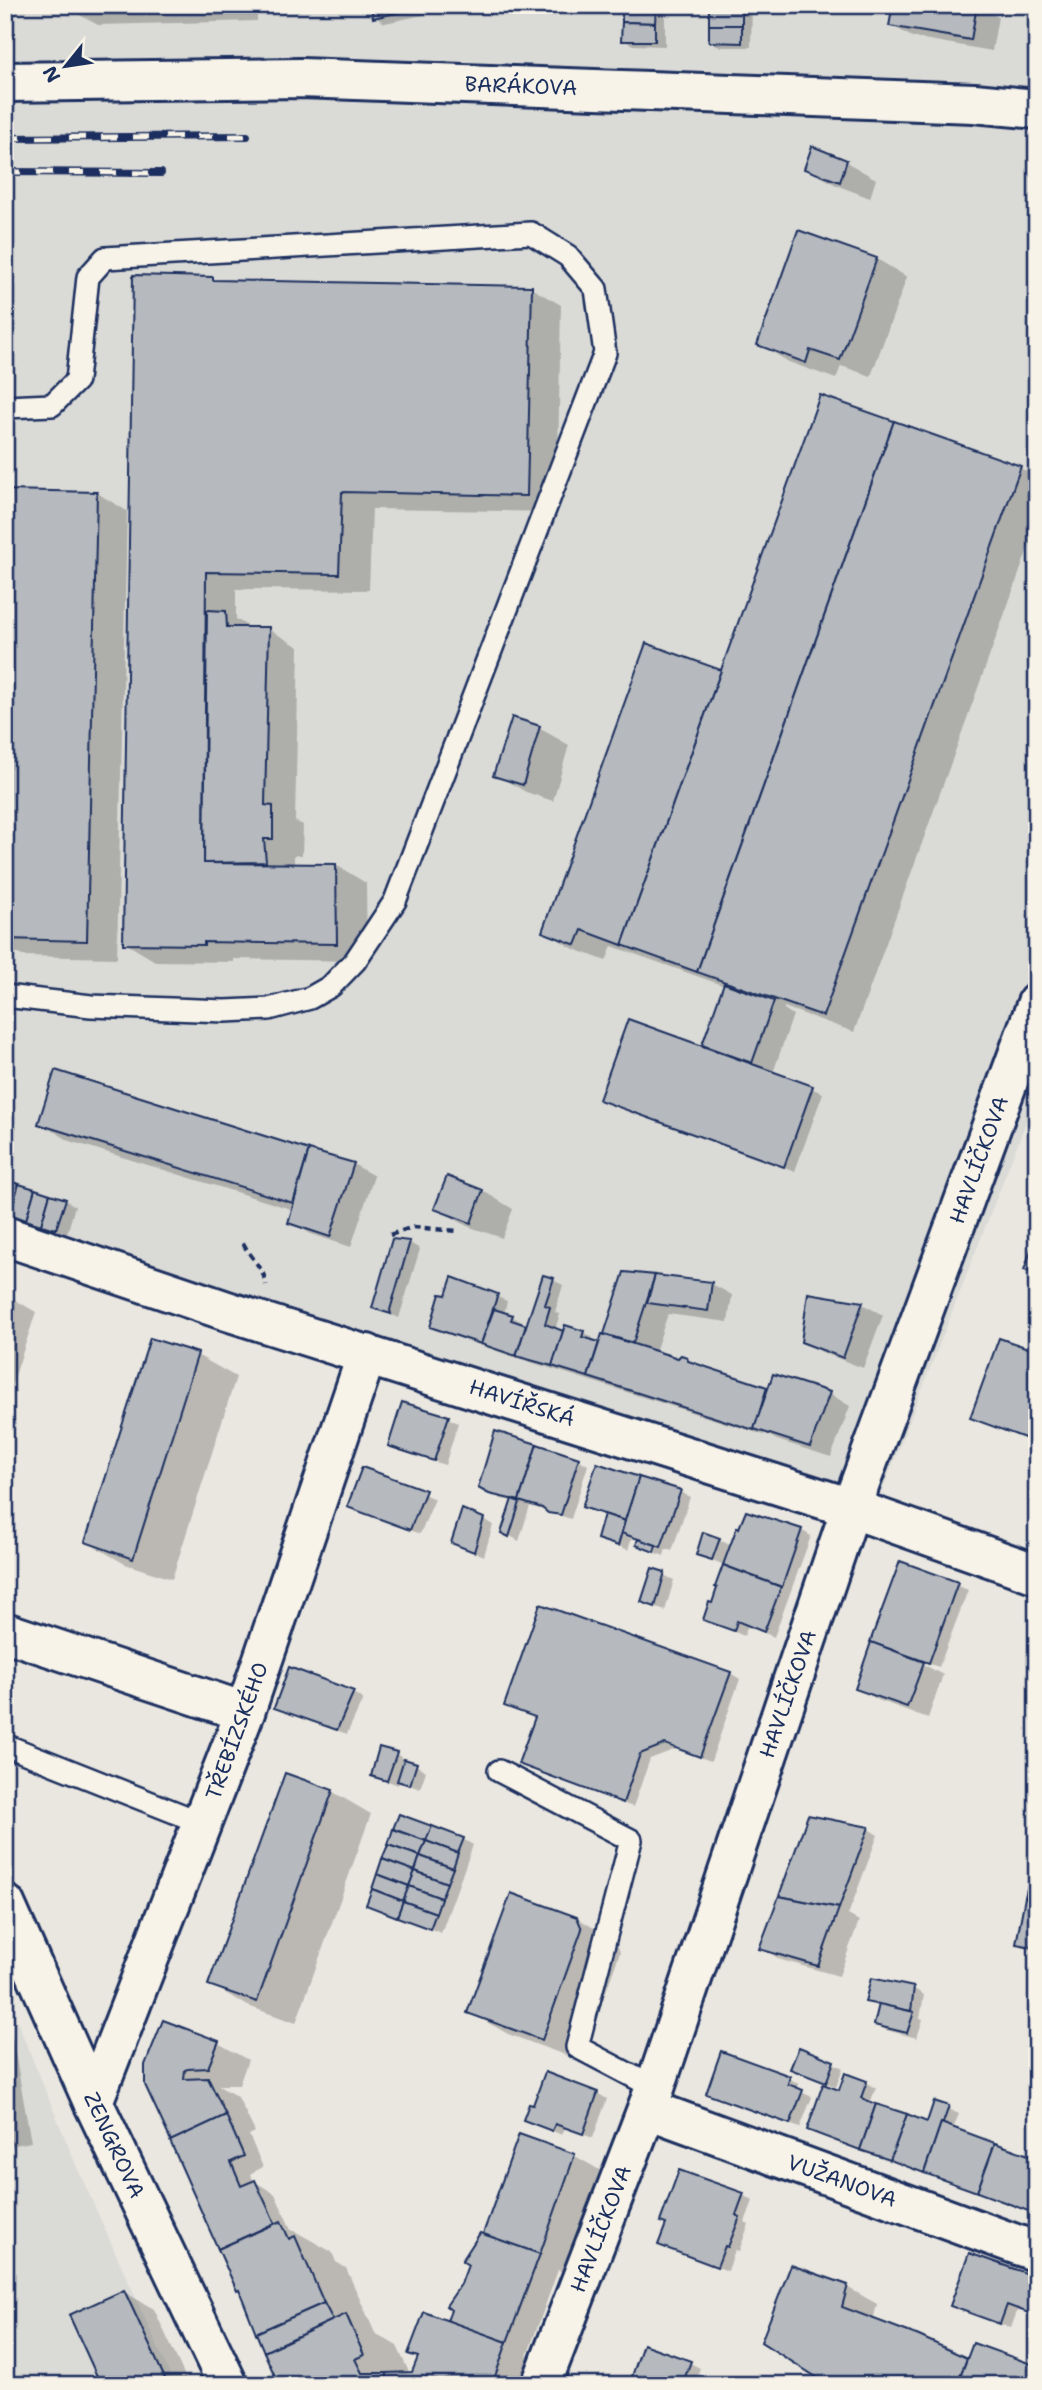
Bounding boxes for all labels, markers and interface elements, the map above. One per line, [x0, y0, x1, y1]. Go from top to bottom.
north arrow [32, 32, 102, 102]
text: N [37, 61, 66, 87]
street label: BARÁKOVA [464, 69, 578, 102]
street label: HAVLÍČKOVA [942, 1092, 1015, 1228]
street label: HAVÍŘSKÁ [466, 1372, 579, 1433]
street label: HAVLÍČKOVA [752, 1626, 823, 1762]
street label: TŘEBÍZSKÉHO [198, 1658, 275, 1804]
street label: ZENGROVA [77, 2087, 151, 2203]
street label: VUŽANOVA [783, 2147, 901, 2214]
street label: HAVLÍČKOVA [563, 2161, 638, 2296]

